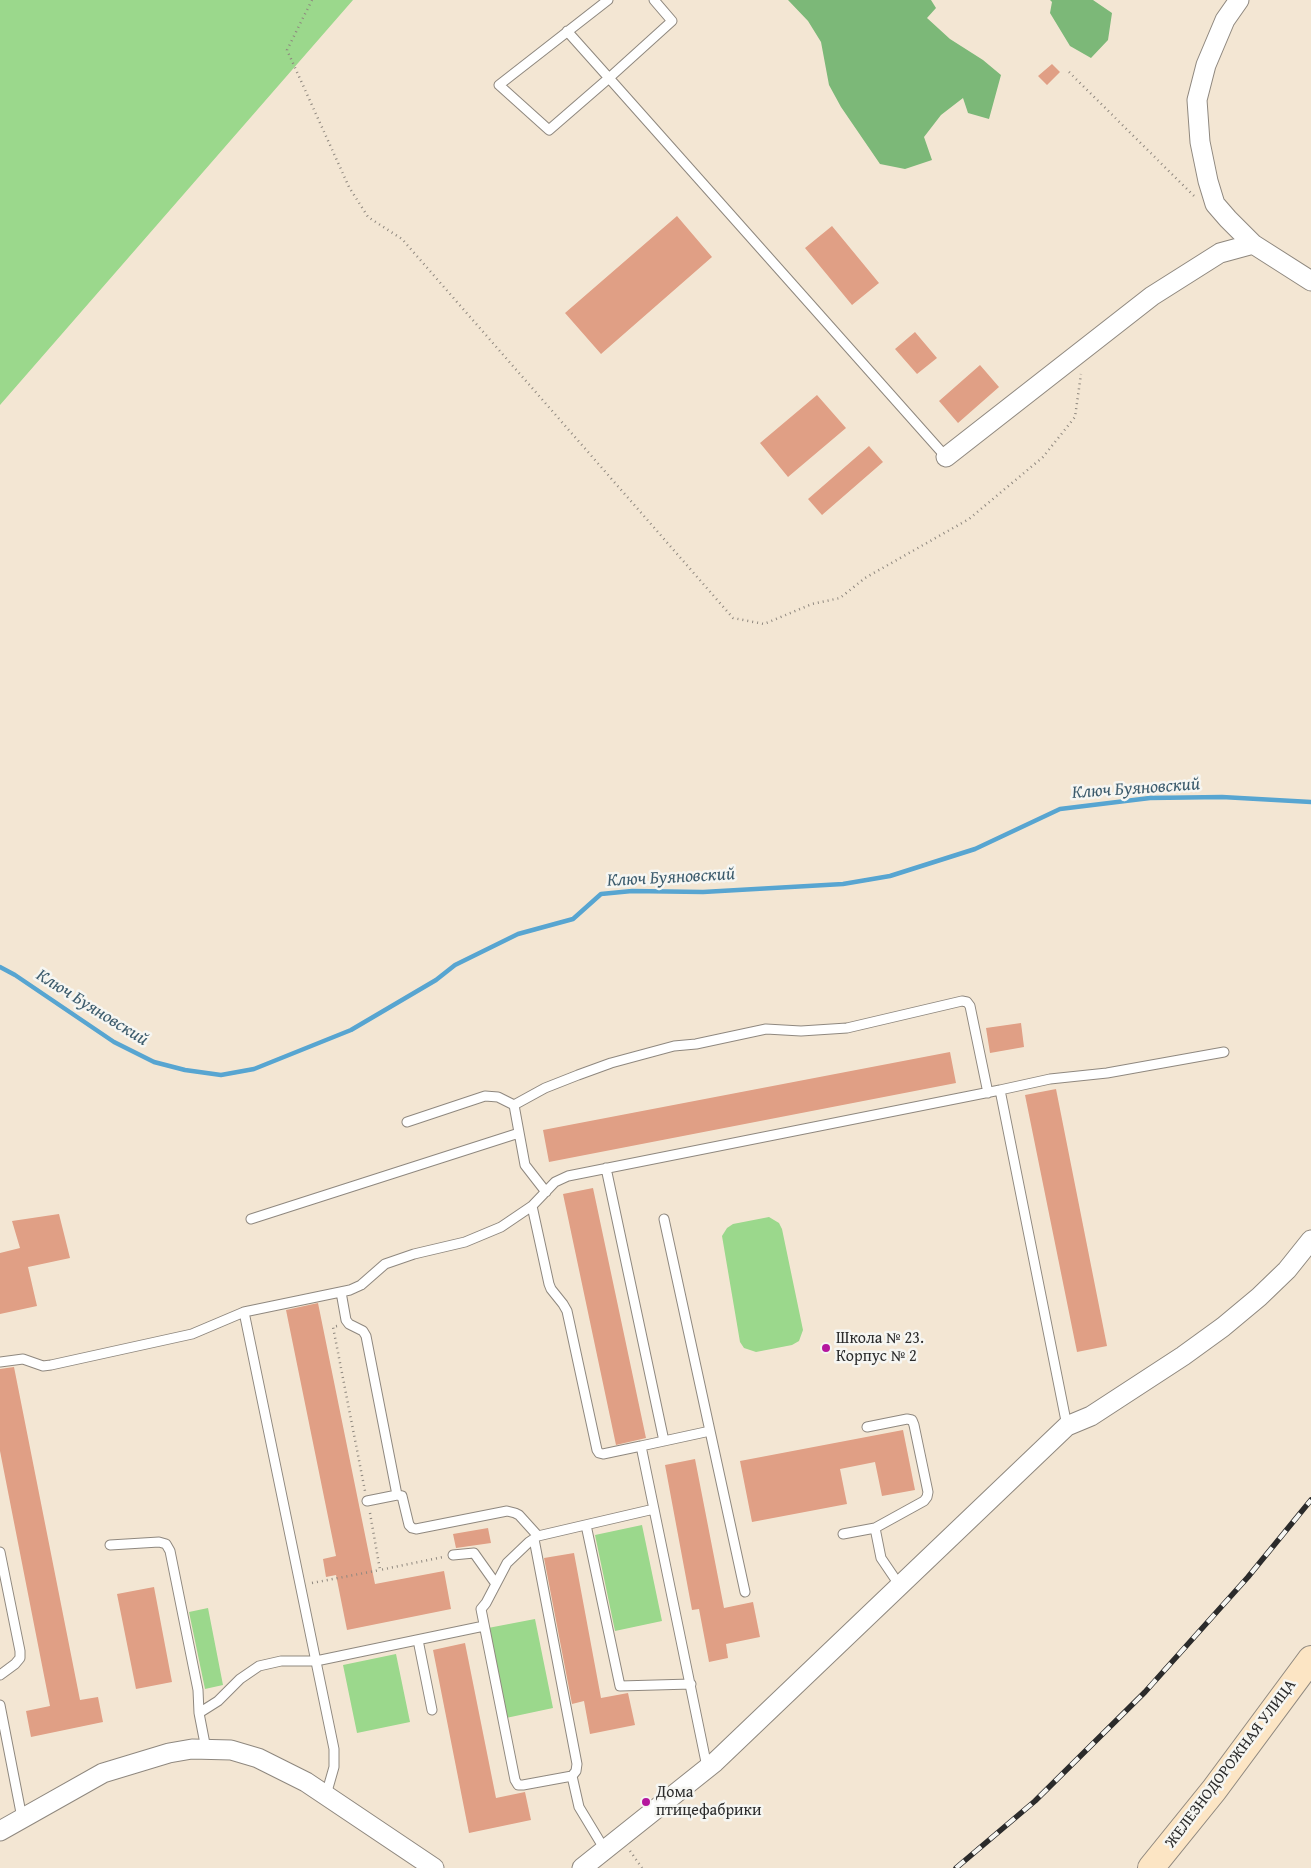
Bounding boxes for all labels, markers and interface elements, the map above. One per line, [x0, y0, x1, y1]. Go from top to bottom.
water label: Ключ Буяновский [1071, 774, 1201, 804]
water label: Ключ Буяновский [606, 864, 736, 892]
water label: Ключ Буяновский [32, 965, 152, 1051]
place label: Школа № 23. Корпус № 2 [836, 1329, 924, 1367]
marker: Школа № 23. Корпус № 2 [820, 1342, 832, 1354]
street label: ЖЕЛЕЗНОДОРОЖНАЯ УЛИЦА [1161, 1676, 1301, 1852]
place label: Дома птицефабрики [656, 1783, 761, 1821]
marker: Дома птицефабрики [640, 1796, 652, 1808]

